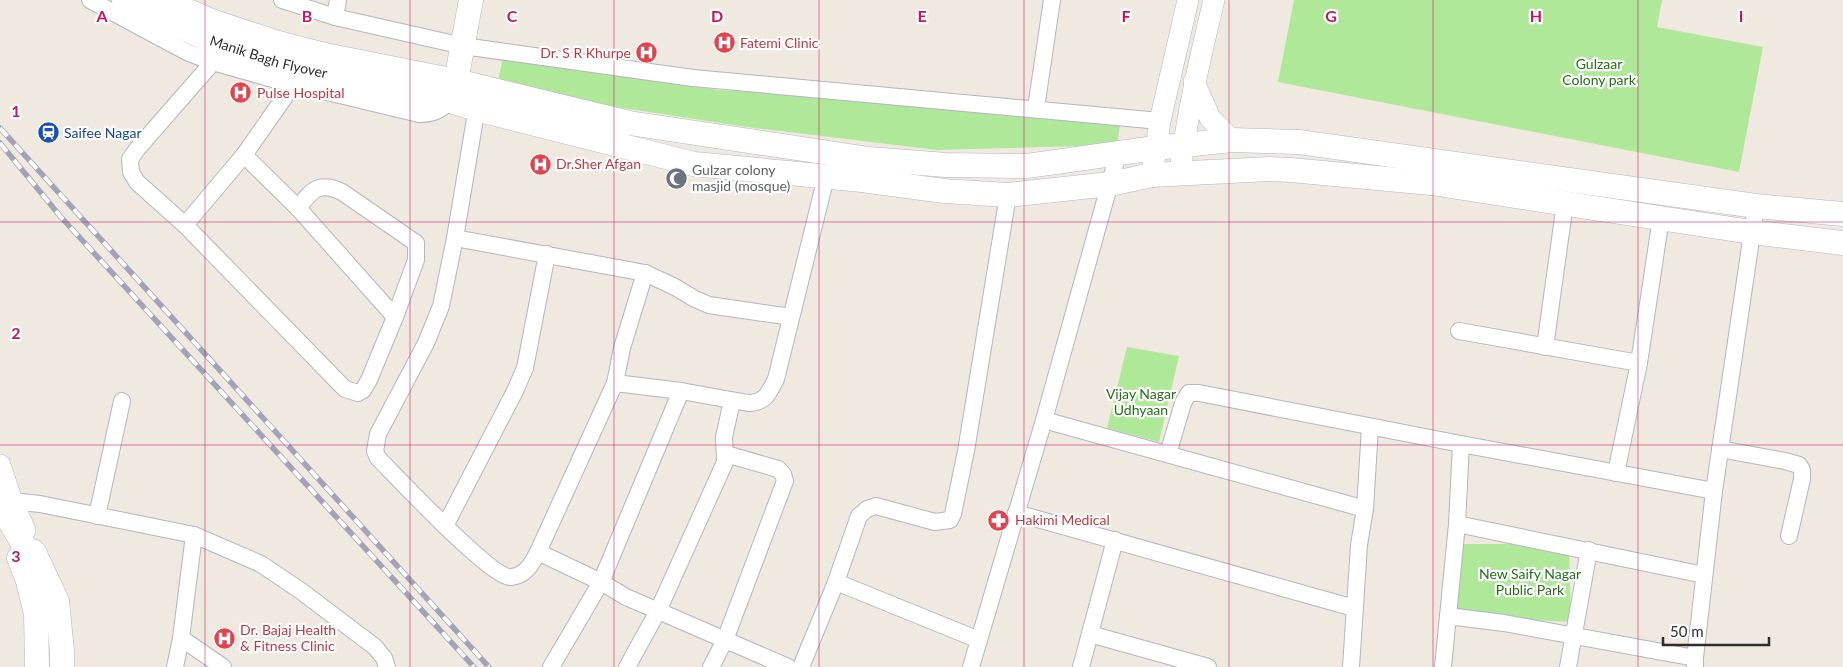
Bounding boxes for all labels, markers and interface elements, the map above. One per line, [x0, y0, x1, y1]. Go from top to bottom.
text: A [95, 6, 108, 25]
text: B [302, 6, 312, 25]
text: C [507, 6, 518, 25]
text: D [711, 6, 723, 25]
text: E [917, 6, 927, 25]
text: F [1121, 6, 1131, 25]
text: G [1325, 6, 1337, 25]
text: H [1530, 6, 1542, 25]
text: I [1739, 6, 1743, 25]
hospital icon: Fatemi Clinic [712, 31, 736, 55]
street label: Manik Bagh Flyover [208, 32, 329, 81]
place label: Fatemi Clinic [740, 34, 819, 51]
hospital icon: Dr. S R Khurpe [635, 41, 659, 65]
place label: Dr. S R Khurpe [540, 44, 631, 61]
park label: Gulzaar Colony park [1562, 55, 1637, 88]
hospital icon: Pulse Hospital [229, 81, 253, 105]
place label: Pulse Hospital [257, 84, 344, 101]
text: 1 [11, 101, 21, 120]
station icon: Saifee Nagar [36, 121, 60, 145]
place label: Saifee Nagar [64, 124, 142, 141]
hospital icon: Dr.Sher Afgan [528, 152, 552, 176]
place label: Dr.Sher Afgan [556, 155, 641, 172]
place label: Gulzar colony masjid (mosque) [692, 161, 791, 194]
mosque icon: Gulzar colony masjid (mosque) [664, 166, 688, 190]
text: 2 [11, 323, 21, 342]
park label: Vijay Nagar Udhyaan [1106, 385, 1176, 418]
pharmacy icon: Hakimi Medical [987, 508, 1011, 532]
place label: Hakimi Medical [1015, 511, 1110, 528]
text: 3 [11, 546, 21, 565]
park label: New Saify Nagar Public Park [1479, 565, 1581, 598]
scale bar [1663, 614, 1769, 646]
place label: Dr. Bajaj Health & Fitness Clinic [240, 621, 336, 654]
text: 50 m [1670, 622, 1704, 640]
hospital icon: Dr. Bajaj Health & Fitness Clinic [212, 626, 236, 650]

